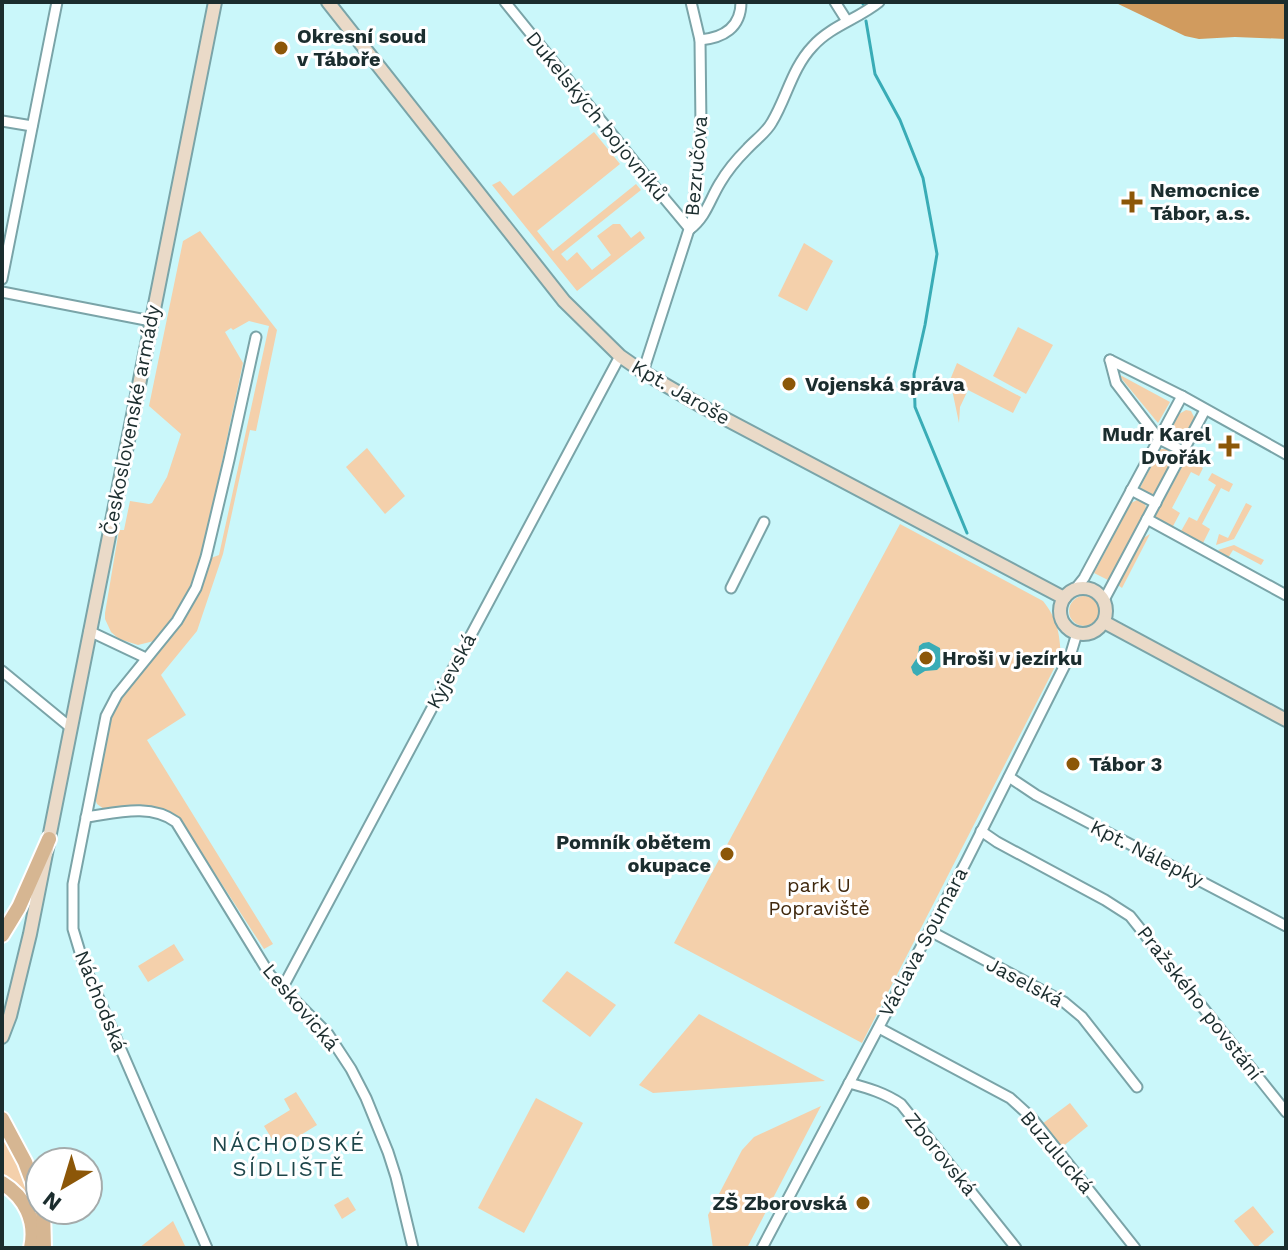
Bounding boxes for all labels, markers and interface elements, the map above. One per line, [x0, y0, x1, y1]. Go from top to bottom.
place label: Okresní soud v Táboře [296, 24, 426, 71]
street label: Dukelských bojovníků [521, 26, 673, 206]
marker: Okresní soud v Táboře [272, 39, 290, 57]
street label: Bezručova [680, 115, 712, 217]
place label: Nemocnice Tábor, a.s. [1150, 178, 1260, 225]
marker: Nemocnice Tábor, a.s. [1121, 191, 1143, 213]
street label: Československé armády [97, 302, 165, 537]
street label: Kpt. Jaroše [627, 354, 735, 430]
place label: Vojenská správa [805, 372, 965, 396]
marker: Vojenská správa [780, 375, 798, 393]
place label: Mudr Karel Dvořák [1102, 422, 1212, 469]
marker: Mudr Karel Dvořák [1218, 435, 1240, 457]
street label: Kyjevská [421, 629, 481, 713]
place label: Hroši v jezírku [942, 646, 1082, 670]
marker: Hroši v jezírku [917, 649, 935, 667]
place label: Tábor 3 [1089, 752, 1162, 776]
marker: Tábor 3 [1064, 755, 1082, 773]
street label: Kpt. Nálepky [1086, 814, 1208, 892]
place label: Pomník obětem okupace [556, 830, 711, 877]
marker: Pomník obětem okupace [718, 845, 736, 863]
street label: Václava Soumara [873, 863, 973, 1021]
park label: park U Popraviště [768, 873, 870, 920]
street label: Pražského povstání [1132, 921, 1268, 1085]
street label: Náchodská [70, 947, 132, 1055]
street label: Jaselská [983, 952, 1067, 1012]
street label: Leskovická [258, 959, 344, 1055]
street label: Buzulucká [1015, 1106, 1099, 1198]
street label: Zborovská [900, 1108, 982, 1200]
district label: NÁCHODSKÉ SÍDLIŠTĚ [212, 1131, 366, 1181]
north arrow [24, 1146, 104, 1226]
text: N [38, 1186, 66, 1216]
place label: ZŠ Zborovská [713, 1191, 847, 1215]
marker: ZŠ Zborovská [854, 1194, 872, 1212]

